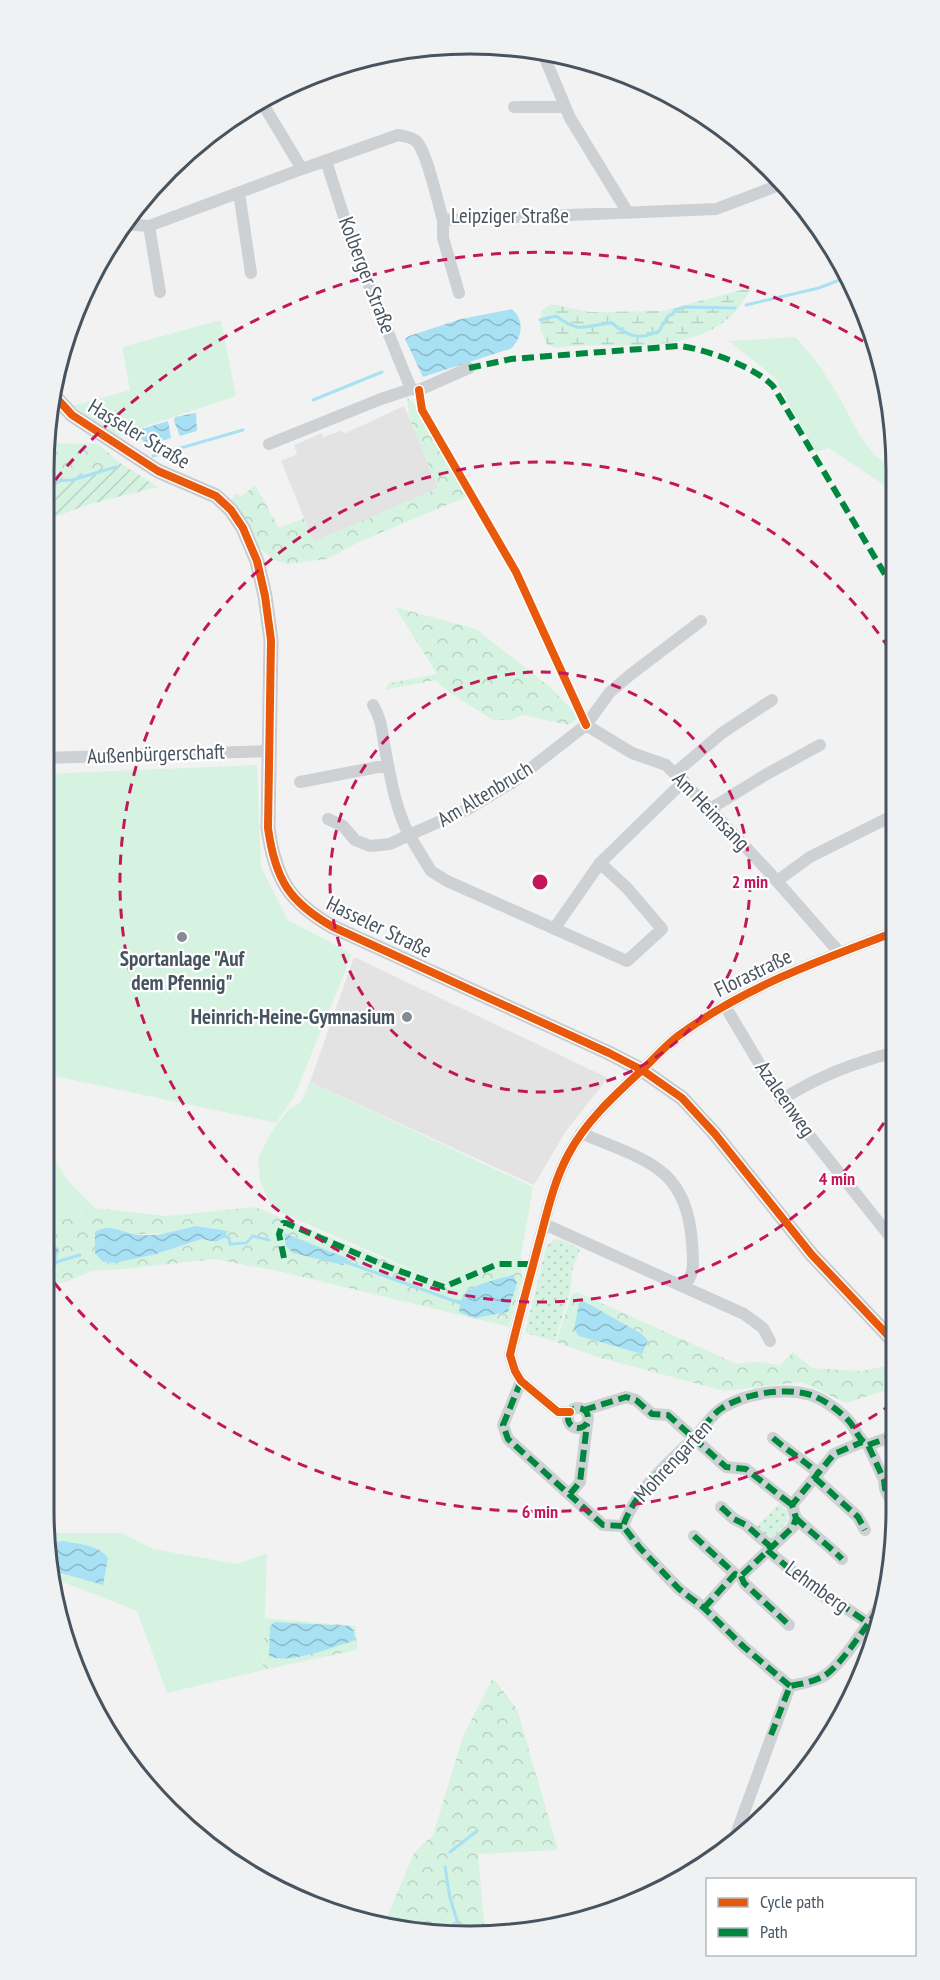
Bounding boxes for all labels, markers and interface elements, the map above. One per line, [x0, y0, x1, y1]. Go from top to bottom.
street label: Leipziger Straße [451, 202, 569, 229]
street label: Kolberger Straße [333, 213, 402, 337]
street label: Hasseler Straße [83, 393, 195, 475]
street label: Außenbürgerschaft [87, 738, 226, 769]
street label: Am Altenbruch [432, 755, 537, 833]
street label: Am Heimsang [667, 765, 756, 856]
text: 2 min [732, 870, 768, 893]
centre of rings [530, 872, 550, 892]
street label: Hasseler Straße [322, 889, 436, 964]
marker: Sportanlage "Auf dem Pfennig" [175, 930, 189, 944]
street label: Florastraße [710, 942, 796, 1003]
place label: Sportanlage "Auf dem Pfennig" [120, 945, 246, 996]
place label: Heinrich-Heine-Gymnasium [191, 1003, 395, 1030]
marker: Heinrich-Heine-Gymnasium [400, 1010, 414, 1024]
street label: Azaleenweg [750, 1055, 821, 1142]
text: 4 min [819, 1167, 855, 1190]
street label: Mohrengarten [628, 1414, 717, 1507]
text: 6 min [522, 1500, 558, 1523]
street label: Lehmberg [780, 1555, 854, 1619]
legend [706, 1878, 916, 1956]
text: Cycle path [760, 1890, 824, 1913]
text: Path [760, 1920, 788, 1943]

